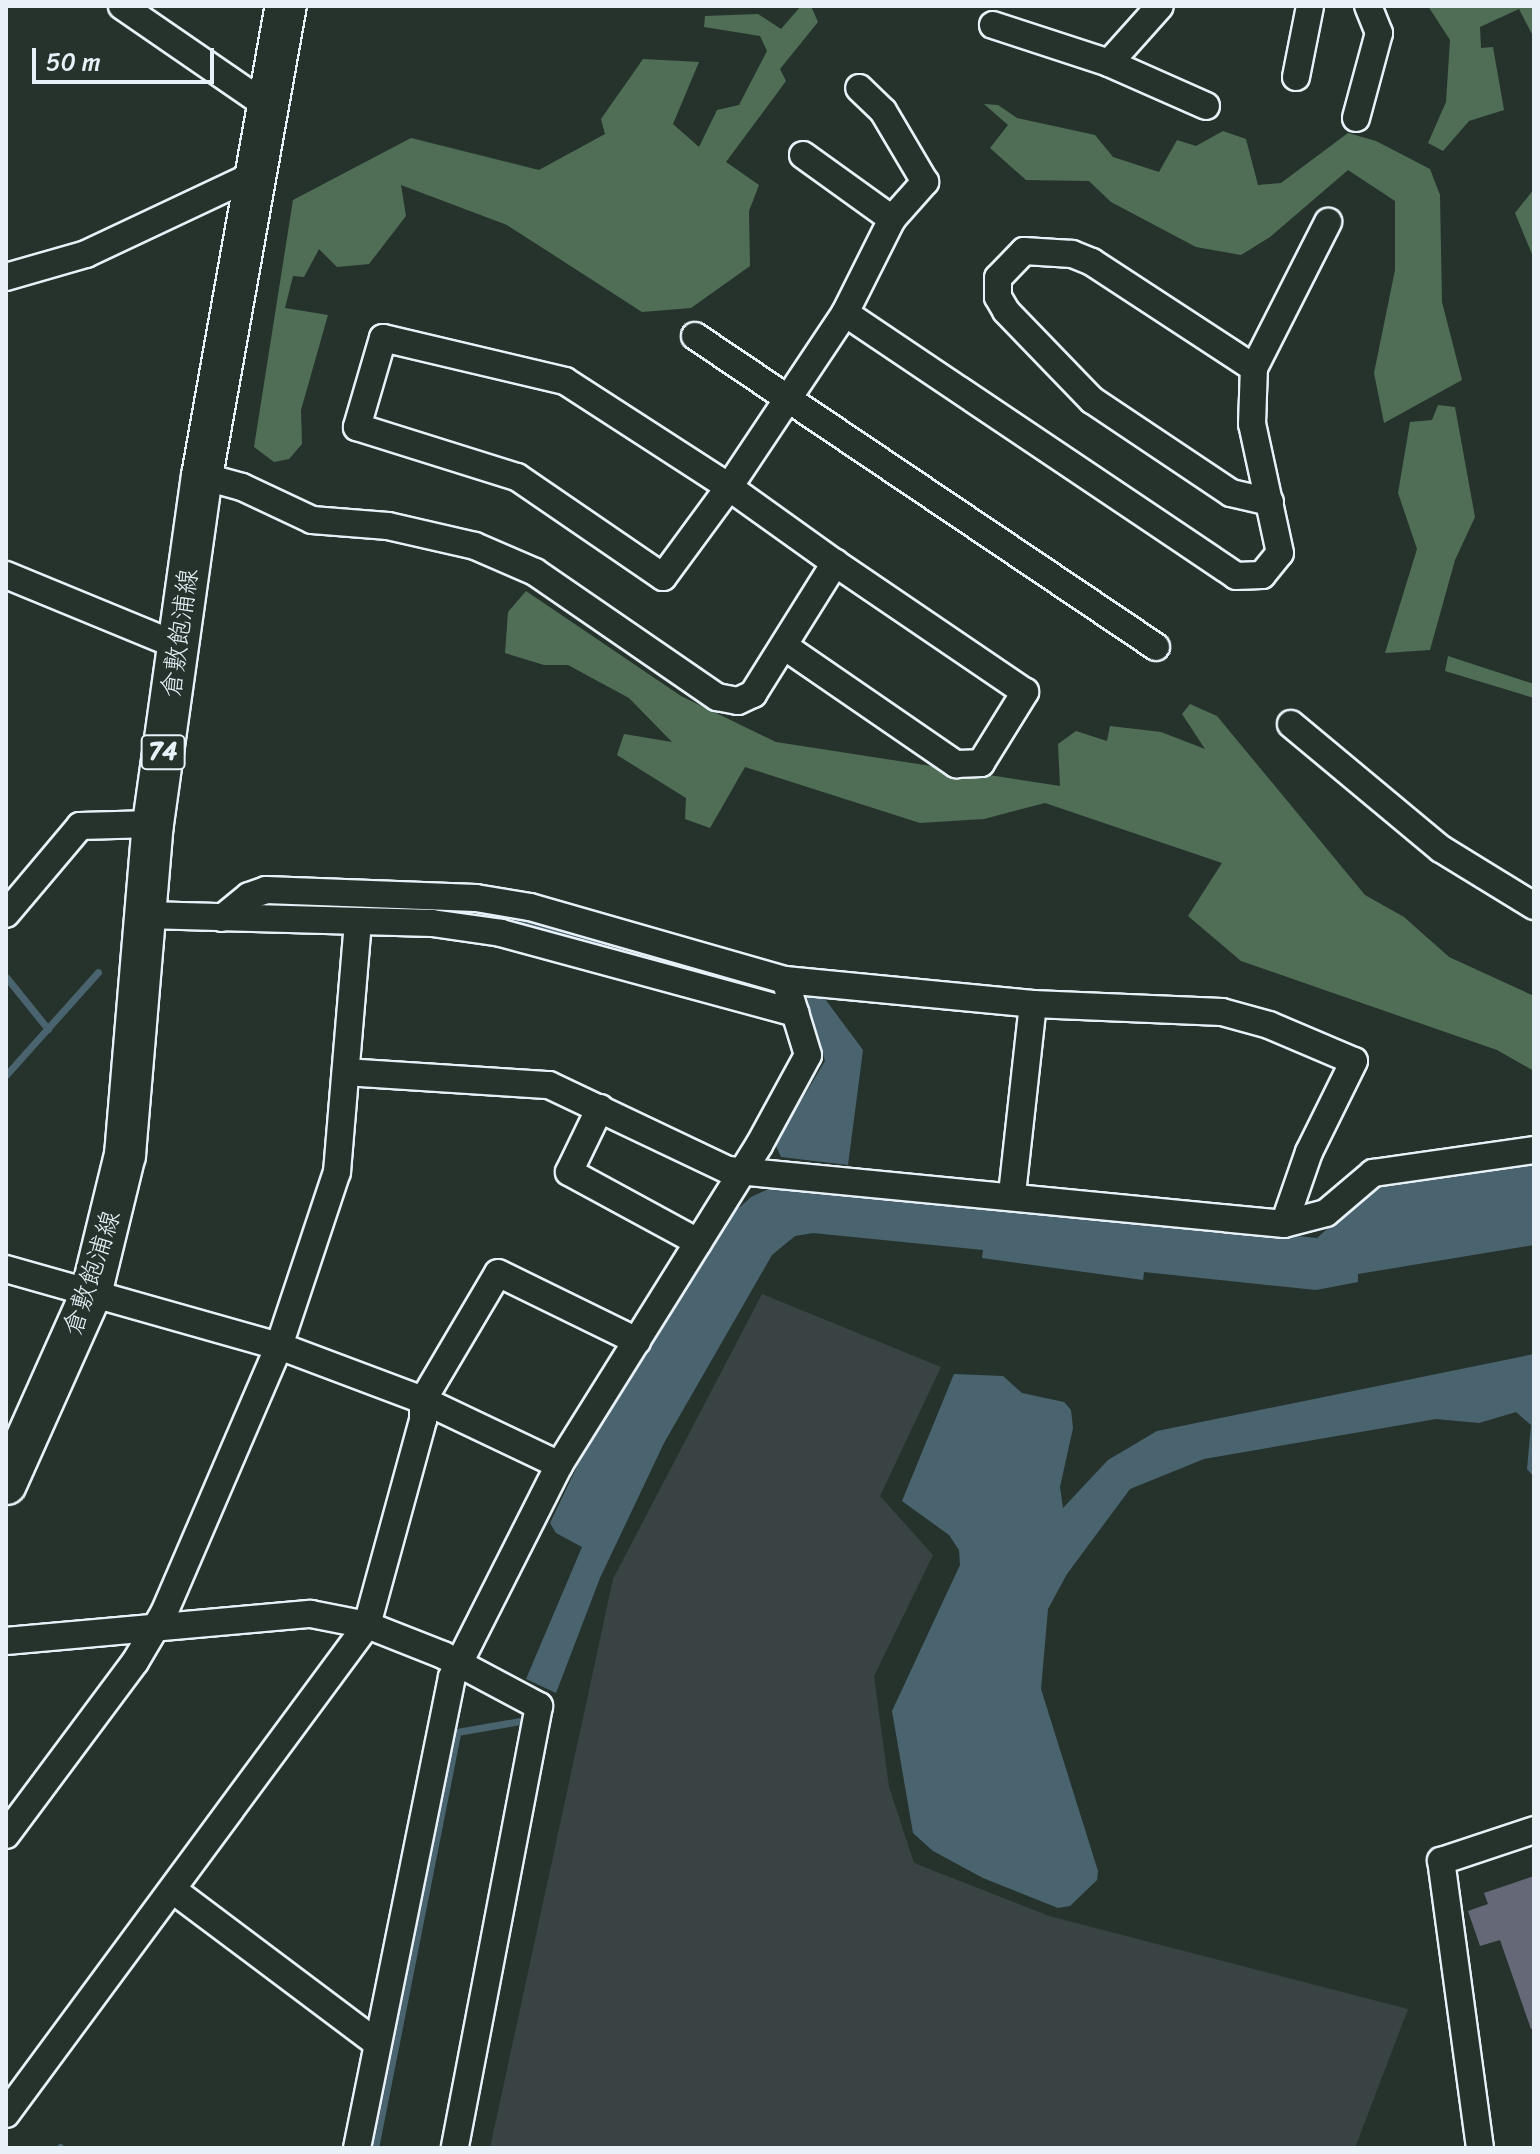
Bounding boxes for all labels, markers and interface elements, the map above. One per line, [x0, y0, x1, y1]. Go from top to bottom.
scale bar [36, 32, 218, 82]
text: 50 m [46, 41, 101, 83]
street label: 倉敷飽浦線 [156, 566, 204, 700]
road number: 74 [139, 732, 187, 772]
street label: 倉敷飽浦線 [57, 1206, 127, 1340]

